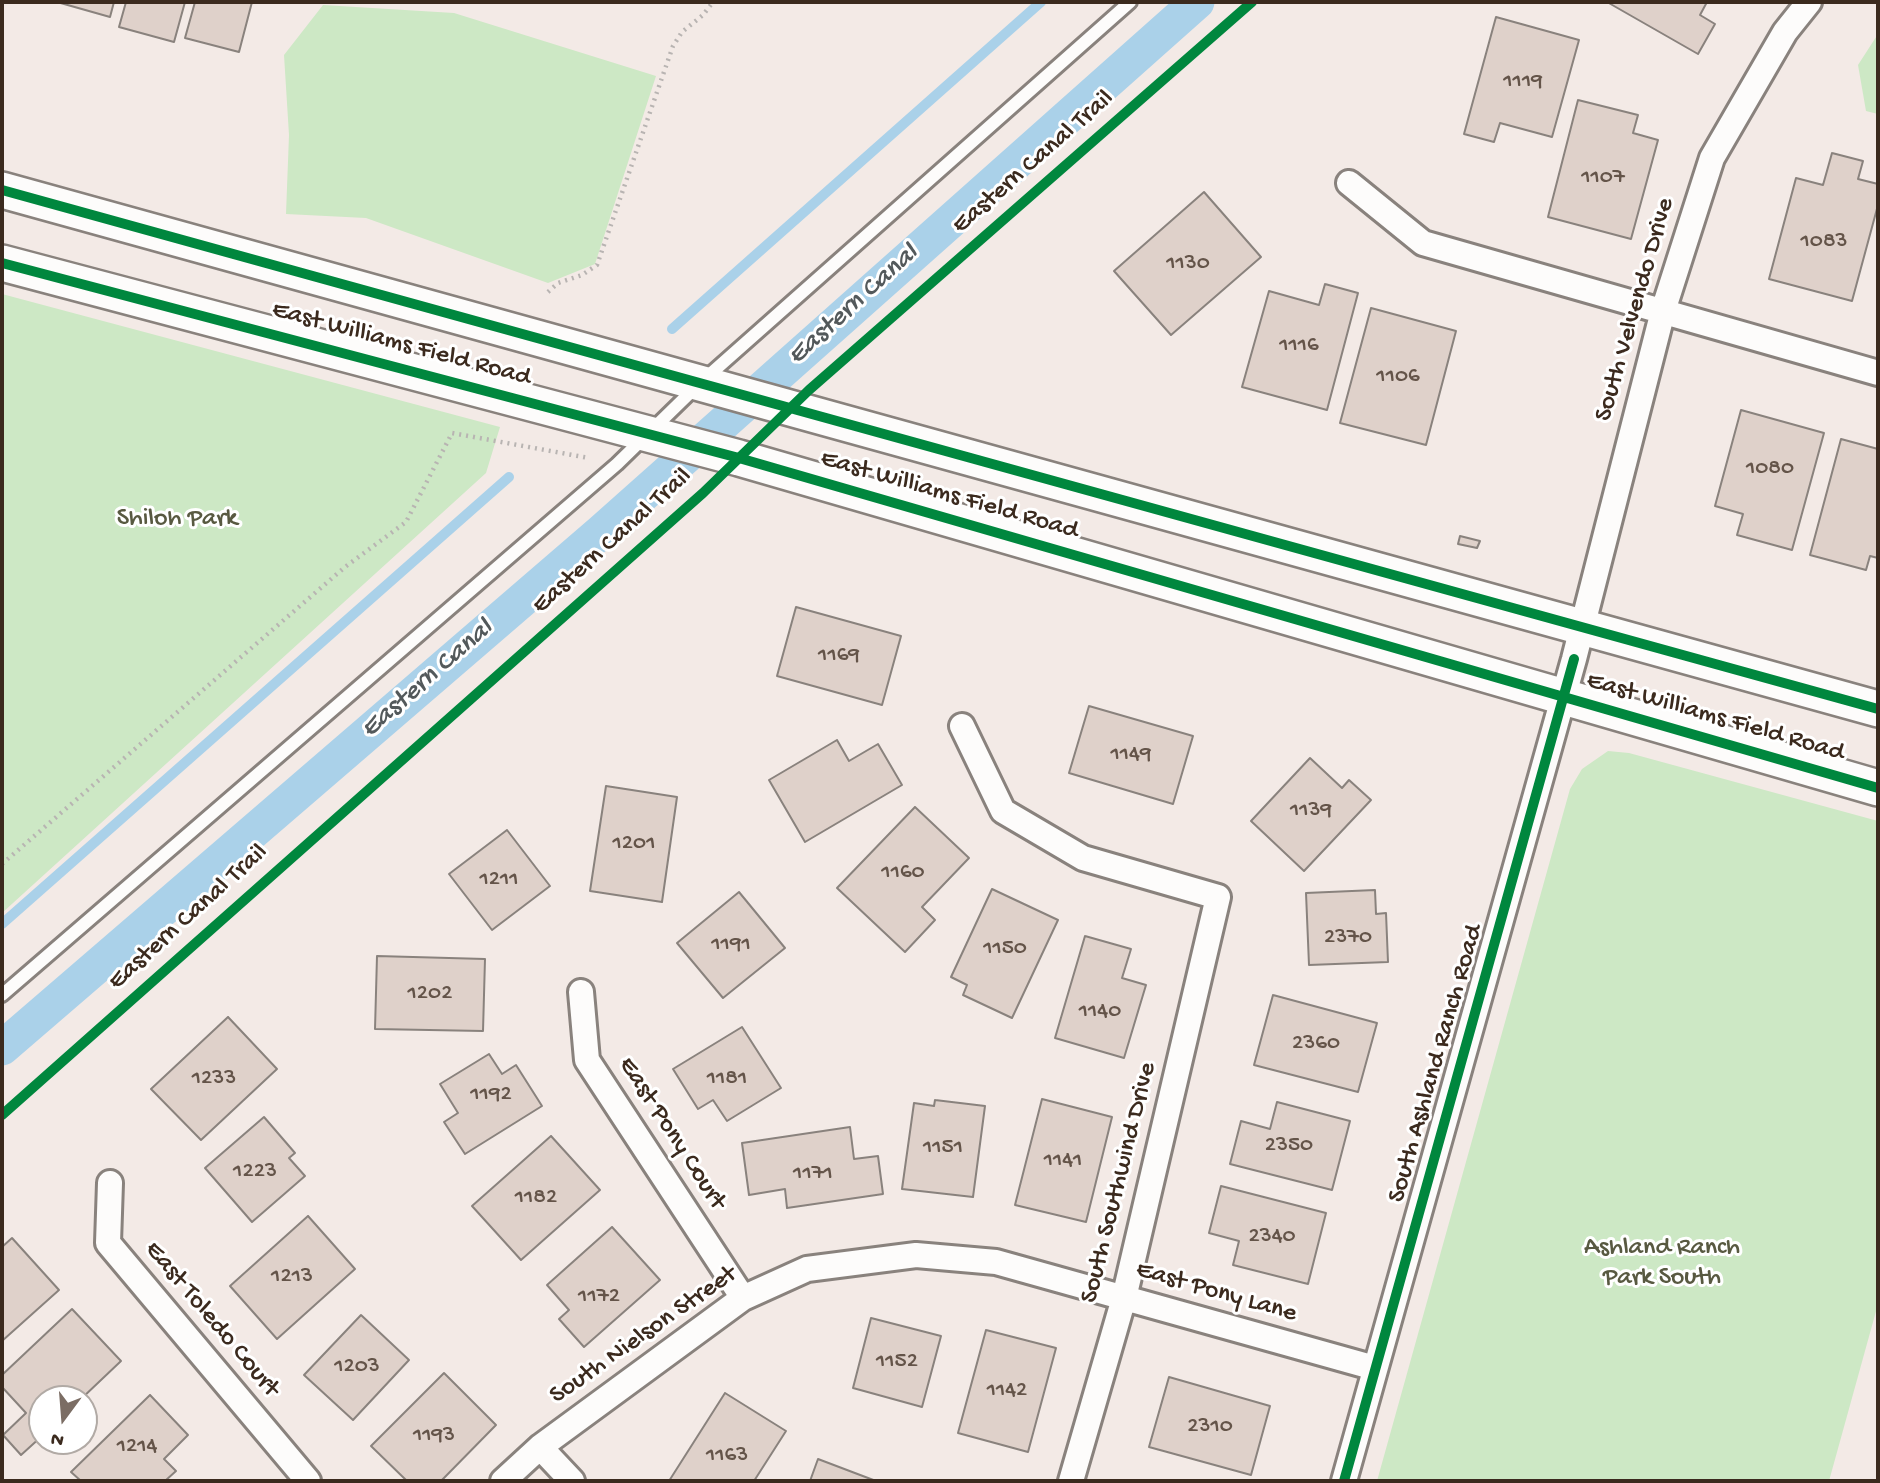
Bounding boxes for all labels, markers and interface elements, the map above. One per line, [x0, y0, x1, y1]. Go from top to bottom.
house number: 1119 [1503, 68, 1543, 96]
street label: Eastern Canal Trail [947, 84, 1121, 242]
house number: 1107 [1581, 164, 1625, 192]
street label: South Velvendo Drive [1589, 195, 1683, 425]
house number: 1083 [1801, 228, 1847, 256]
water label: Eastern Canal [782, 238, 926, 374]
house number: 1130 [1166, 250, 1210, 278]
street label: East Williams Field Road [268, 295, 534, 395]
house number: 1116 [1279, 332, 1319, 360]
house number: 1106 [1376, 363, 1420, 391]
street label: East Williams Field Road [817, 444, 1081, 548]
house number: 1080 [1746, 455, 1794, 483]
street label: Eastern Canal Trail [527, 462, 699, 622]
park label: Shiloh Park [117, 504, 237, 536]
water label: Eastern Canal [355, 613, 501, 747]
house number: 1169 [818, 642, 860, 670]
street label: East Williams Field Road [1583, 666, 1847, 770]
house number: 1149 [1111, 741, 1151, 769]
house number: 1139 [1290, 797, 1332, 825]
house number: 1201 [613, 830, 655, 858]
street label: Eastern Canal Trail [103, 838, 275, 998]
house number: 1160 [881, 859, 925, 887]
house number: 1211 [479, 866, 519, 894]
street label: South Ashland Ranch Road [1382, 922, 1492, 1206]
house number: 2370 [1324, 924, 1372, 952]
house number: 1191 [711, 931, 751, 959]
house number: 1150 [983, 935, 1027, 963]
house number: 1202 [408, 980, 452, 1008]
house number: 1140 [1079, 998, 1121, 1026]
house number: 2360 [1292, 1030, 1340, 1058]
street label: East Pony Court [610, 1052, 732, 1216]
street label: South Southwind Drive [1075, 1059, 1165, 1307]
house number: 1233 [192, 1065, 236, 1093]
house number: 1181 [707, 1065, 747, 1093]
house number: 1192 [470, 1081, 512, 1109]
house number: 2350 [1265, 1132, 1313, 1160]
house number: 1151 [923, 1134, 963, 1162]
house number: 1141 [1044, 1147, 1082, 1175]
house number: 1223 [233, 1158, 277, 1186]
house number: 1171 [793, 1160, 833, 1188]
house number: 1182 [515, 1184, 557, 1212]
house number: 2340 [1248, 1223, 1296, 1251]
park label: Ashland Ranch Park South [1584, 1233, 1740, 1294]
street label: East Toledo Court [137, 1236, 285, 1404]
street label: East Pony Lane [1132, 1255, 1300, 1331]
street label: South Nielson Street [544, 1260, 744, 1412]
house number: 1213 [271, 1263, 313, 1291]
house number: 1172 [578, 1283, 620, 1311]
house number: 1152 [876, 1348, 918, 1376]
house number: 1203 [334, 1353, 380, 1381]
house number: 1142 [987, 1377, 1027, 1405]
north arrow [28, 1385, 98, 1455]
house number: 2310 [1187, 1413, 1233, 1441]
house number: 1193 [413, 1422, 455, 1450]
text: N [48, 1426, 67, 1452]
house number: 1214 [117, 1433, 157, 1461]
house number: 1163 [706, 1442, 748, 1470]

